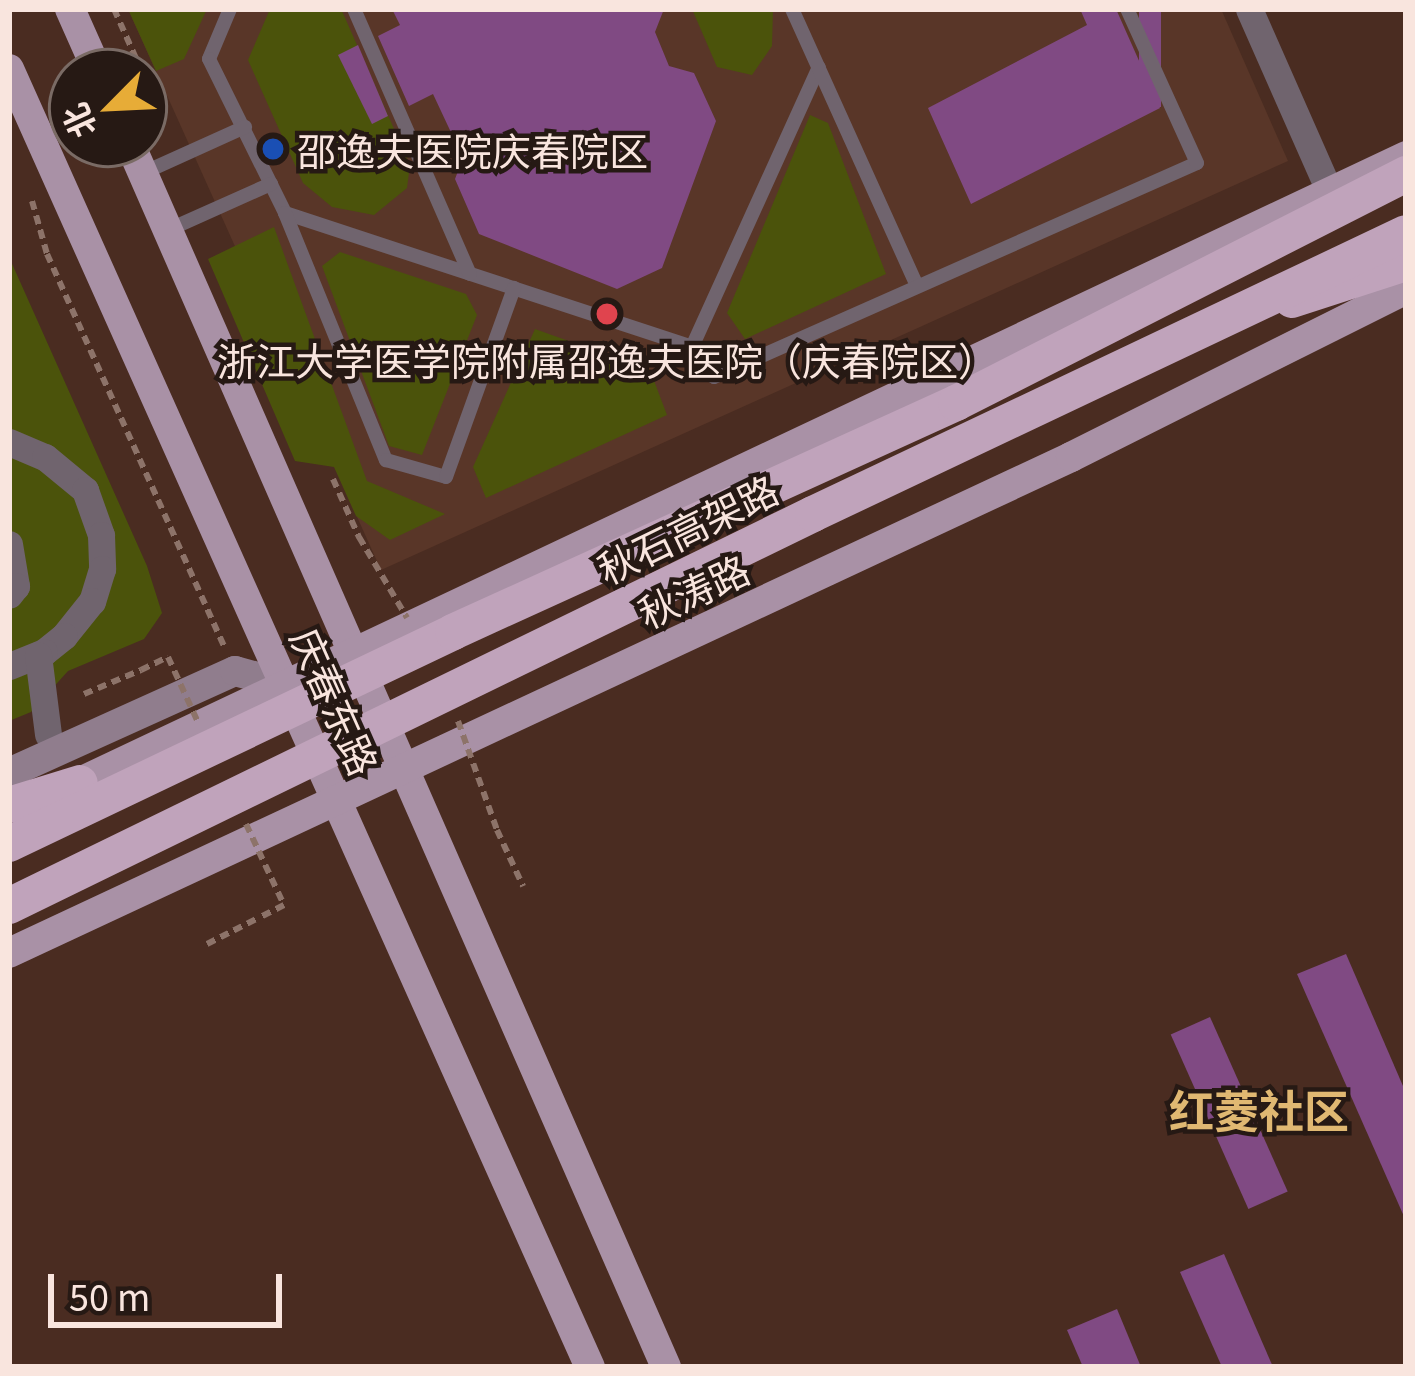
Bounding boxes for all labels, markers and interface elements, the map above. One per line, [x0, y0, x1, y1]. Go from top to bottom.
north arrow [48, 48, 168, 168]
text: 北 [49, 97, 106, 146]
place label: 邵逸夫医院庆春院区 [297, 126, 648, 172]
marker: 邵逸夫医院庆春院区 [260, 136, 286, 162]
marker: 浙江大学医学院附属邵逸夫医院（庆春院区） [591, 298, 623, 330]
place label: 浙江大学医学院附属邵逸夫医院（庆春院区） [217, 336, 997, 382]
street label: 秋石高架路 [589, 464, 785, 592]
street label: 秋涛路 [630, 544, 756, 636]
street label: 庆春东路 [283, 620, 389, 782]
district label: 红菱社区 [1169, 1082, 1349, 1136]
scale bar [54, 1250, 288, 1324]
text: 50 m [69, 1269, 150, 1321]

